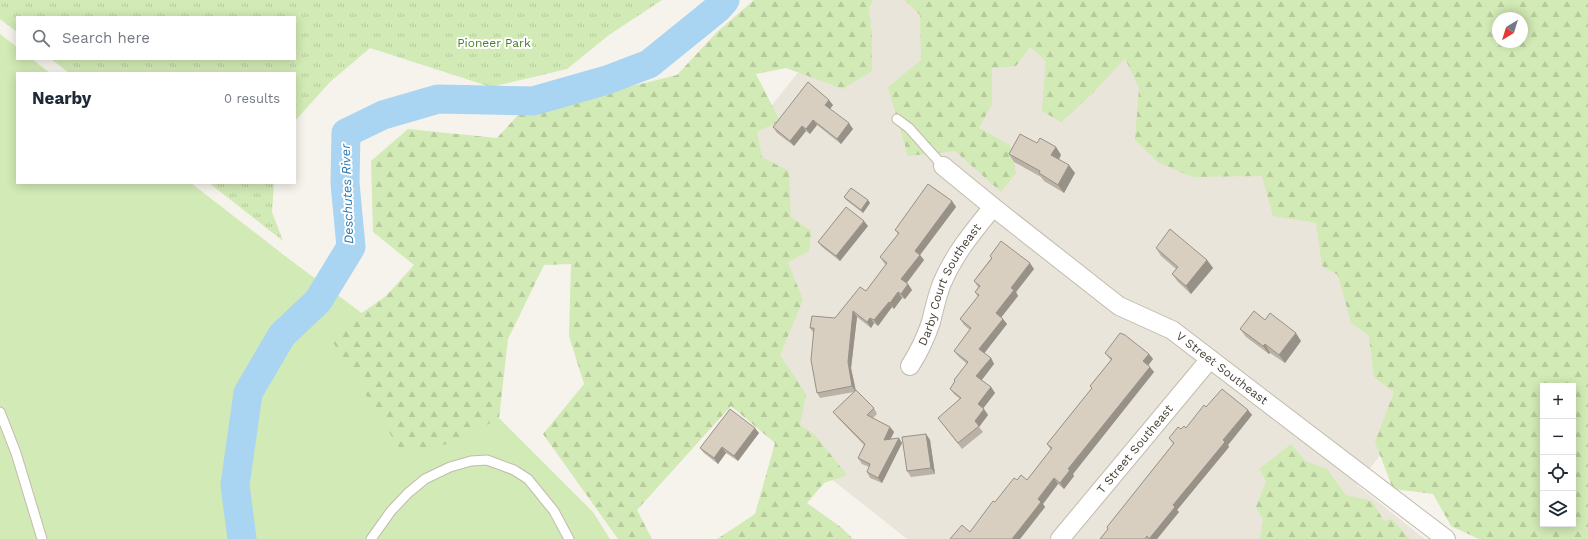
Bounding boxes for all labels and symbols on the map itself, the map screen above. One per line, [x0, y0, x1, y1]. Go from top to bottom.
north arrow [1492, 12, 1528, 48]
park label: Pioneer Park [457, 36, 531, 50]
water label: Deschutes River [338, 143, 356, 244]
street label: Darby Court Southeast [915, 221, 984, 348]
street label: V Street Southeast [1173, 329, 1271, 408]
street label: T Street Southeast [1094, 402, 1176, 496]

